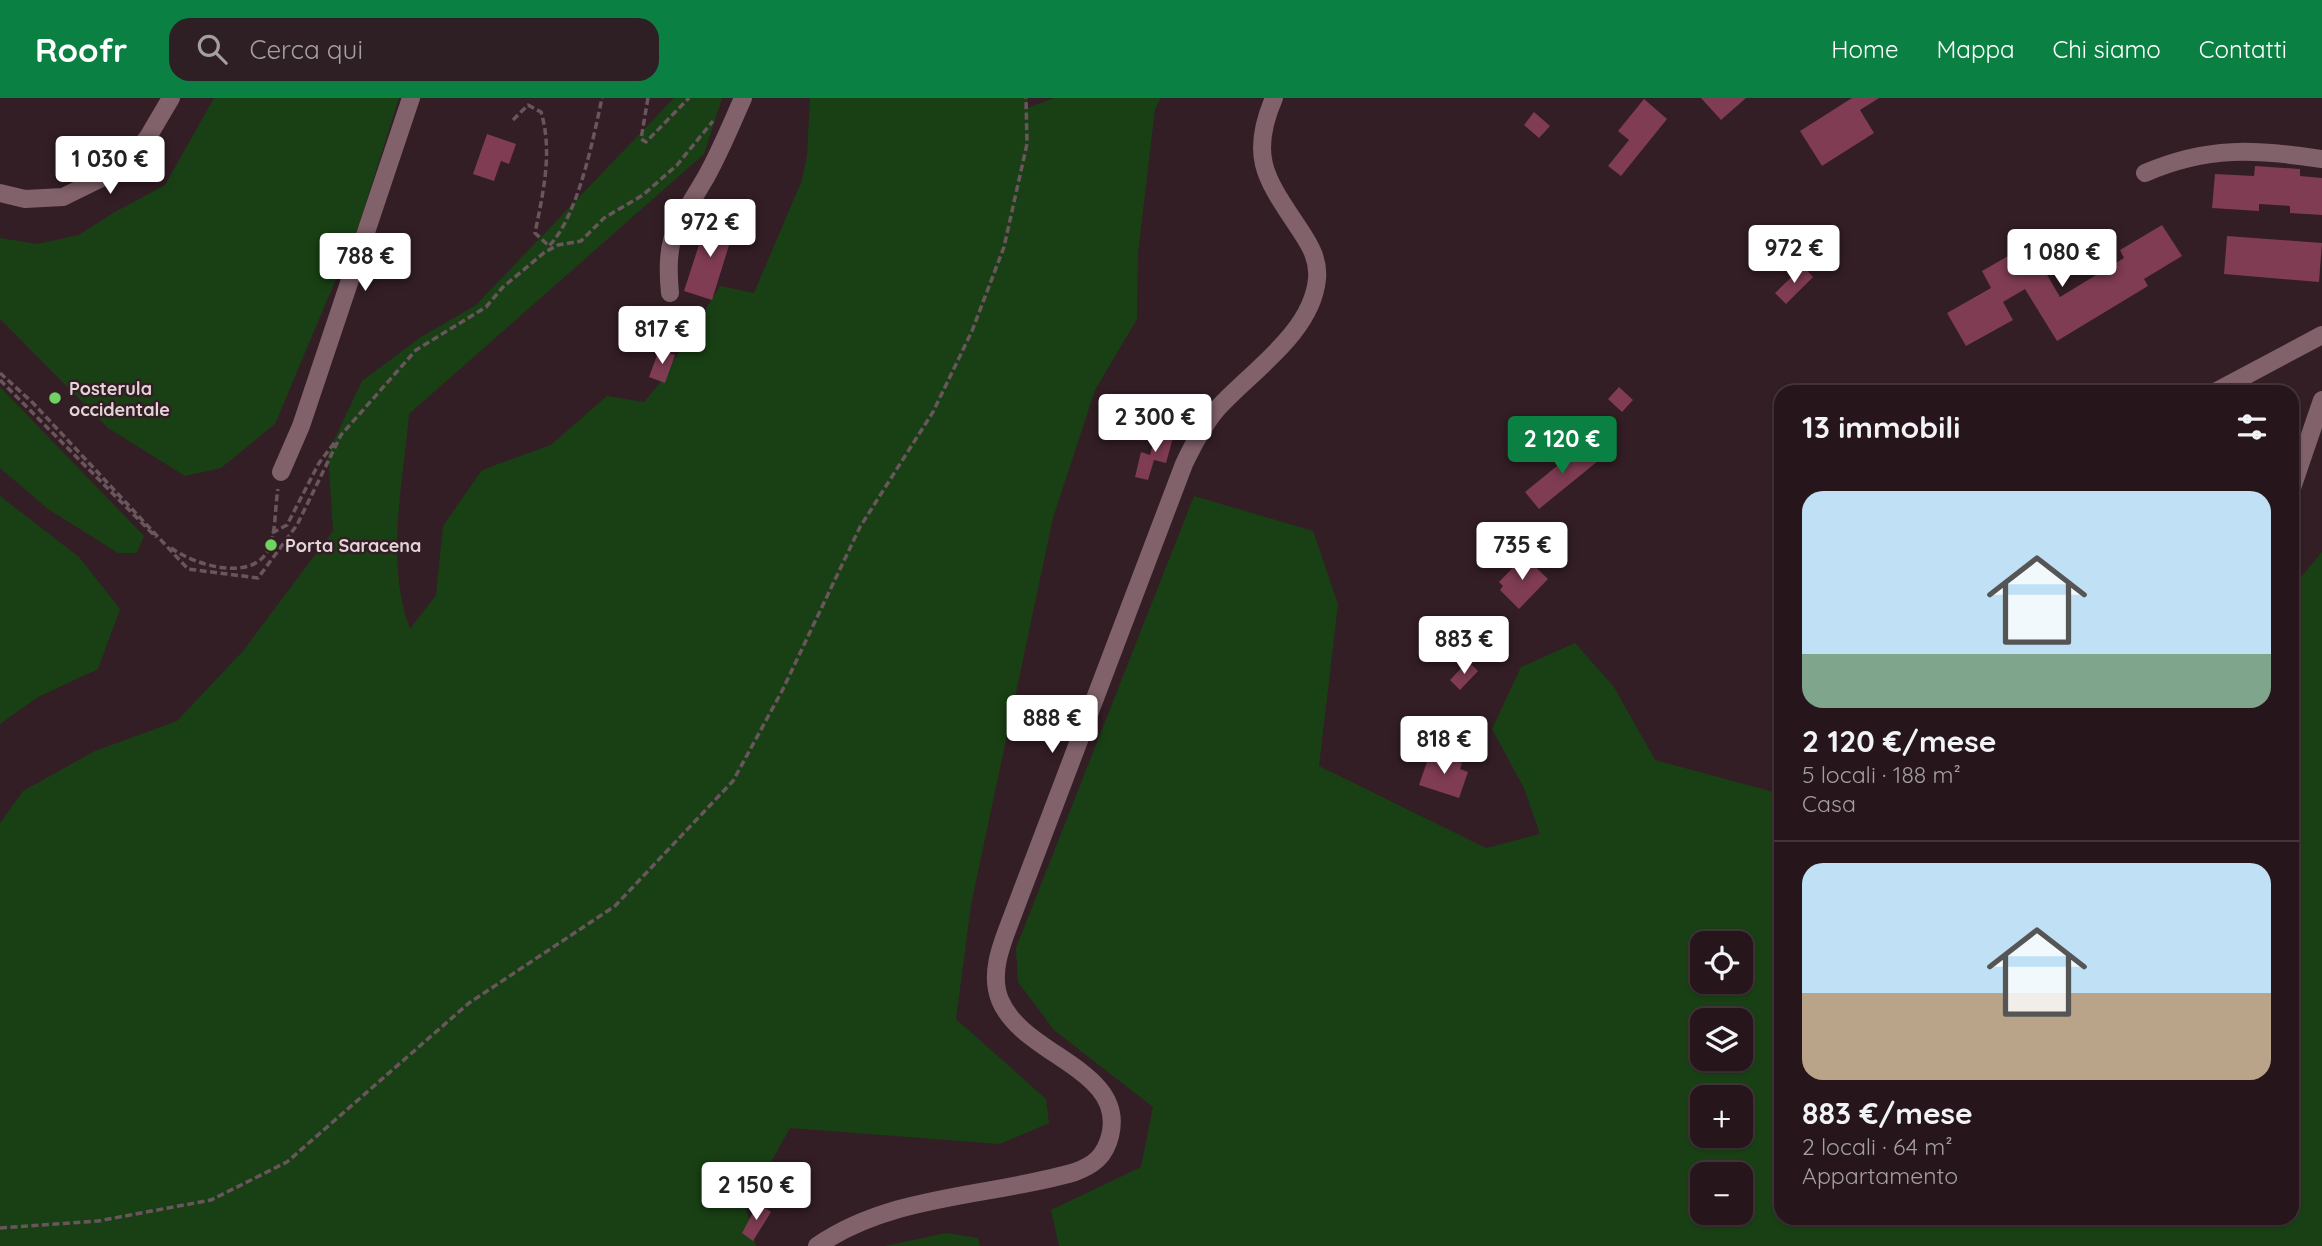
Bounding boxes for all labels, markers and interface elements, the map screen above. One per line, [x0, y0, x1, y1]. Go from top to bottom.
search box [169, 18, 659, 81]
text: Roofr [35, 29, 127, 70]
icon: search [193, 30, 231, 68]
text: Cerca qui [249, 33, 363, 66]
text: Home [1831, 34, 1899, 64]
text: Mappa [1937, 34, 2015, 64]
text: Chi siamo [2053, 34, 2161, 64]
text: Contatti [2199, 34, 2287, 64]
pin: 1 030 € [45, 136, 175, 196]
text: 1 030 € [72, 144, 148, 173]
pin: 972 € [661, 200, 759, 259]
text: 972 € [681, 207, 739, 236]
pin: 972 € [1745, 226, 1843, 285]
pin: 1 080 € [1997, 230, 2127, 289]
text: 972 € [1765, 233, 1823, 262]
pin: 788 € [316, 234, 414, 293]
text: 1 080 € [2023, 237, 2101, 266]
text: 788 € [336, 241, 394, 270]
pin: 817 € [613, 306, 711, 366]
text: 817 € [634, 314, 690, 343]
place label: Posterula occidentale [69, 377, 170, 421]
marker: Posterula occidentale [47, 390, 63, 406]
pin: 2 300 € [1090, 394, 1220, 454]
text: 2 300 € [1115, 402, 1195, 431]
text: 13 immobili [1802, 408, 1960, 446]
icon: filters [2233, 408, 2271, 446]
pin: 2 120 € [1497, 416, 1627, 476]
text: 2 120 € [1524, 424, 1600, 453]
pin: 735 € [1473, 522, 1571, 582]
text: 735 € [1492, 530, 1552, 559]
place label: Porta Saracena [285, 534, 421, 557]
marker: Porta Saracena [263, 537, 279, 553]
icon: home [1974, 537, 2100, 663]
pin: 883 € [1415, 616, 1513, 676]
text: 883 € [1435, 624, 1493, 653]
pin: 888 € [1003, 696, 1101, 755]
text: 888 € [1023, 703, 1081, 732]
pin: 818 € [1395, 716, 1493, 776]
text: 2 120 €/mese [1802, 722, 1996, 760]
text: 818 € [1416, 724, 1472, 753]
text: 5 locali · 188 m² [1802, 760, 1961, 789]
text: Casa [1802, 789, 1856, 818]
icon: home [1974, 909, 2100, 1035]
map controls [1690, 931, 1753, 1225]
button: locate [1690, 931, 1753, 994]
button: layers [1690, 1008, 1753, 1071]
button: + [1690, 1085, 1753, 1148]
text: 883 €/mese [1802, 1094, 1973, 1132]
text: 2 locali · 64 m² [1802, 1132, 1952, 1161]
text: Appartamento [1802, 1161, 1958, 1190]
pin: 2 150 € [691, 1162, 821, 1222]
button: − [1690, 1162, 1753, 1225]
text: 2 150 € [718, 1170, 794, 1199]

